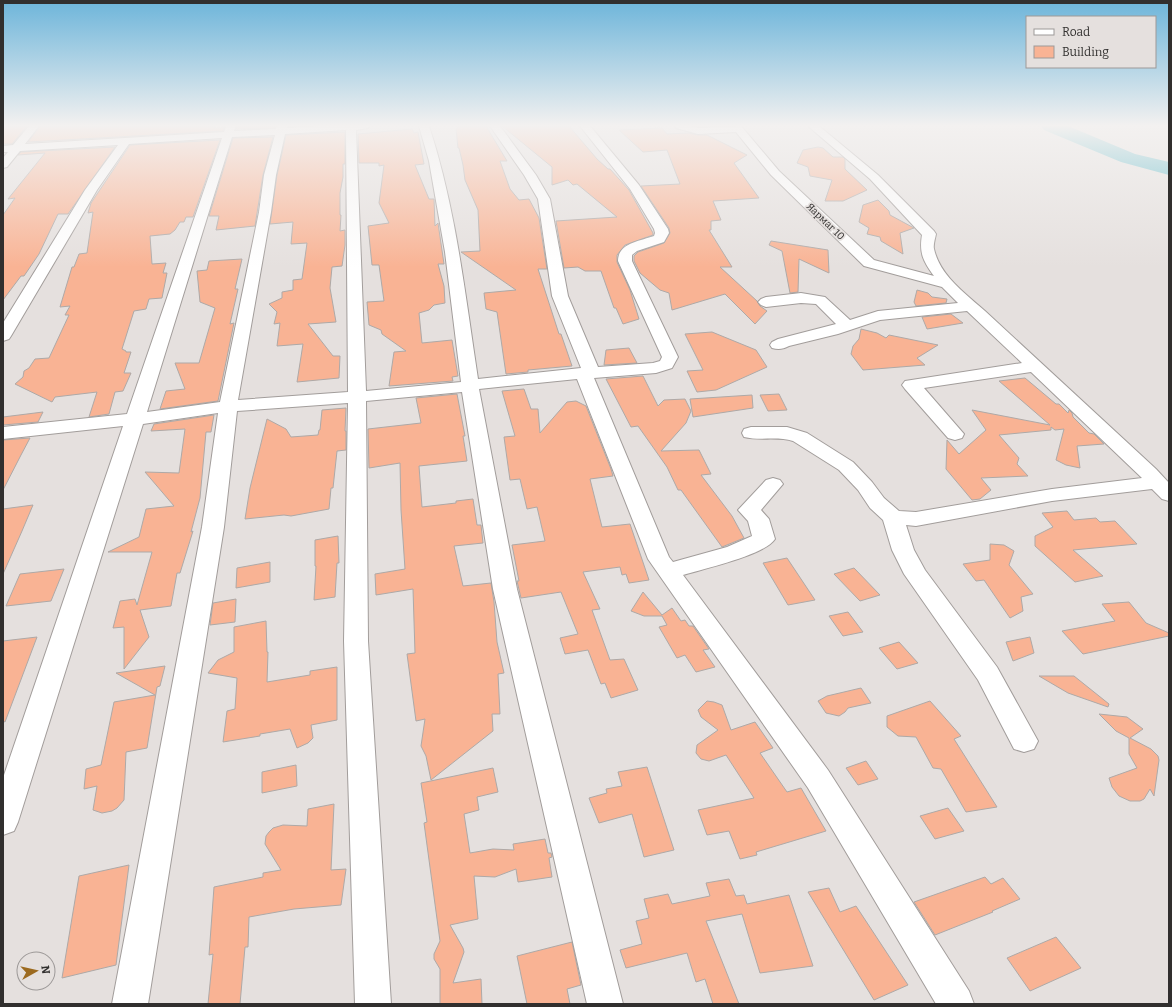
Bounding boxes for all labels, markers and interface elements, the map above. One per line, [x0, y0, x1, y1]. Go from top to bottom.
legend [1026, 16, 1156, 68]
text: Road [1062, 25, 1090, 39]
text: Building [1062, 45, 1109, 59]
street label: Яармаг 10 [804, 201, 847, 243]
north arrow [16, 951, 56, 991]
text: N [38, 965, 53, 975]

